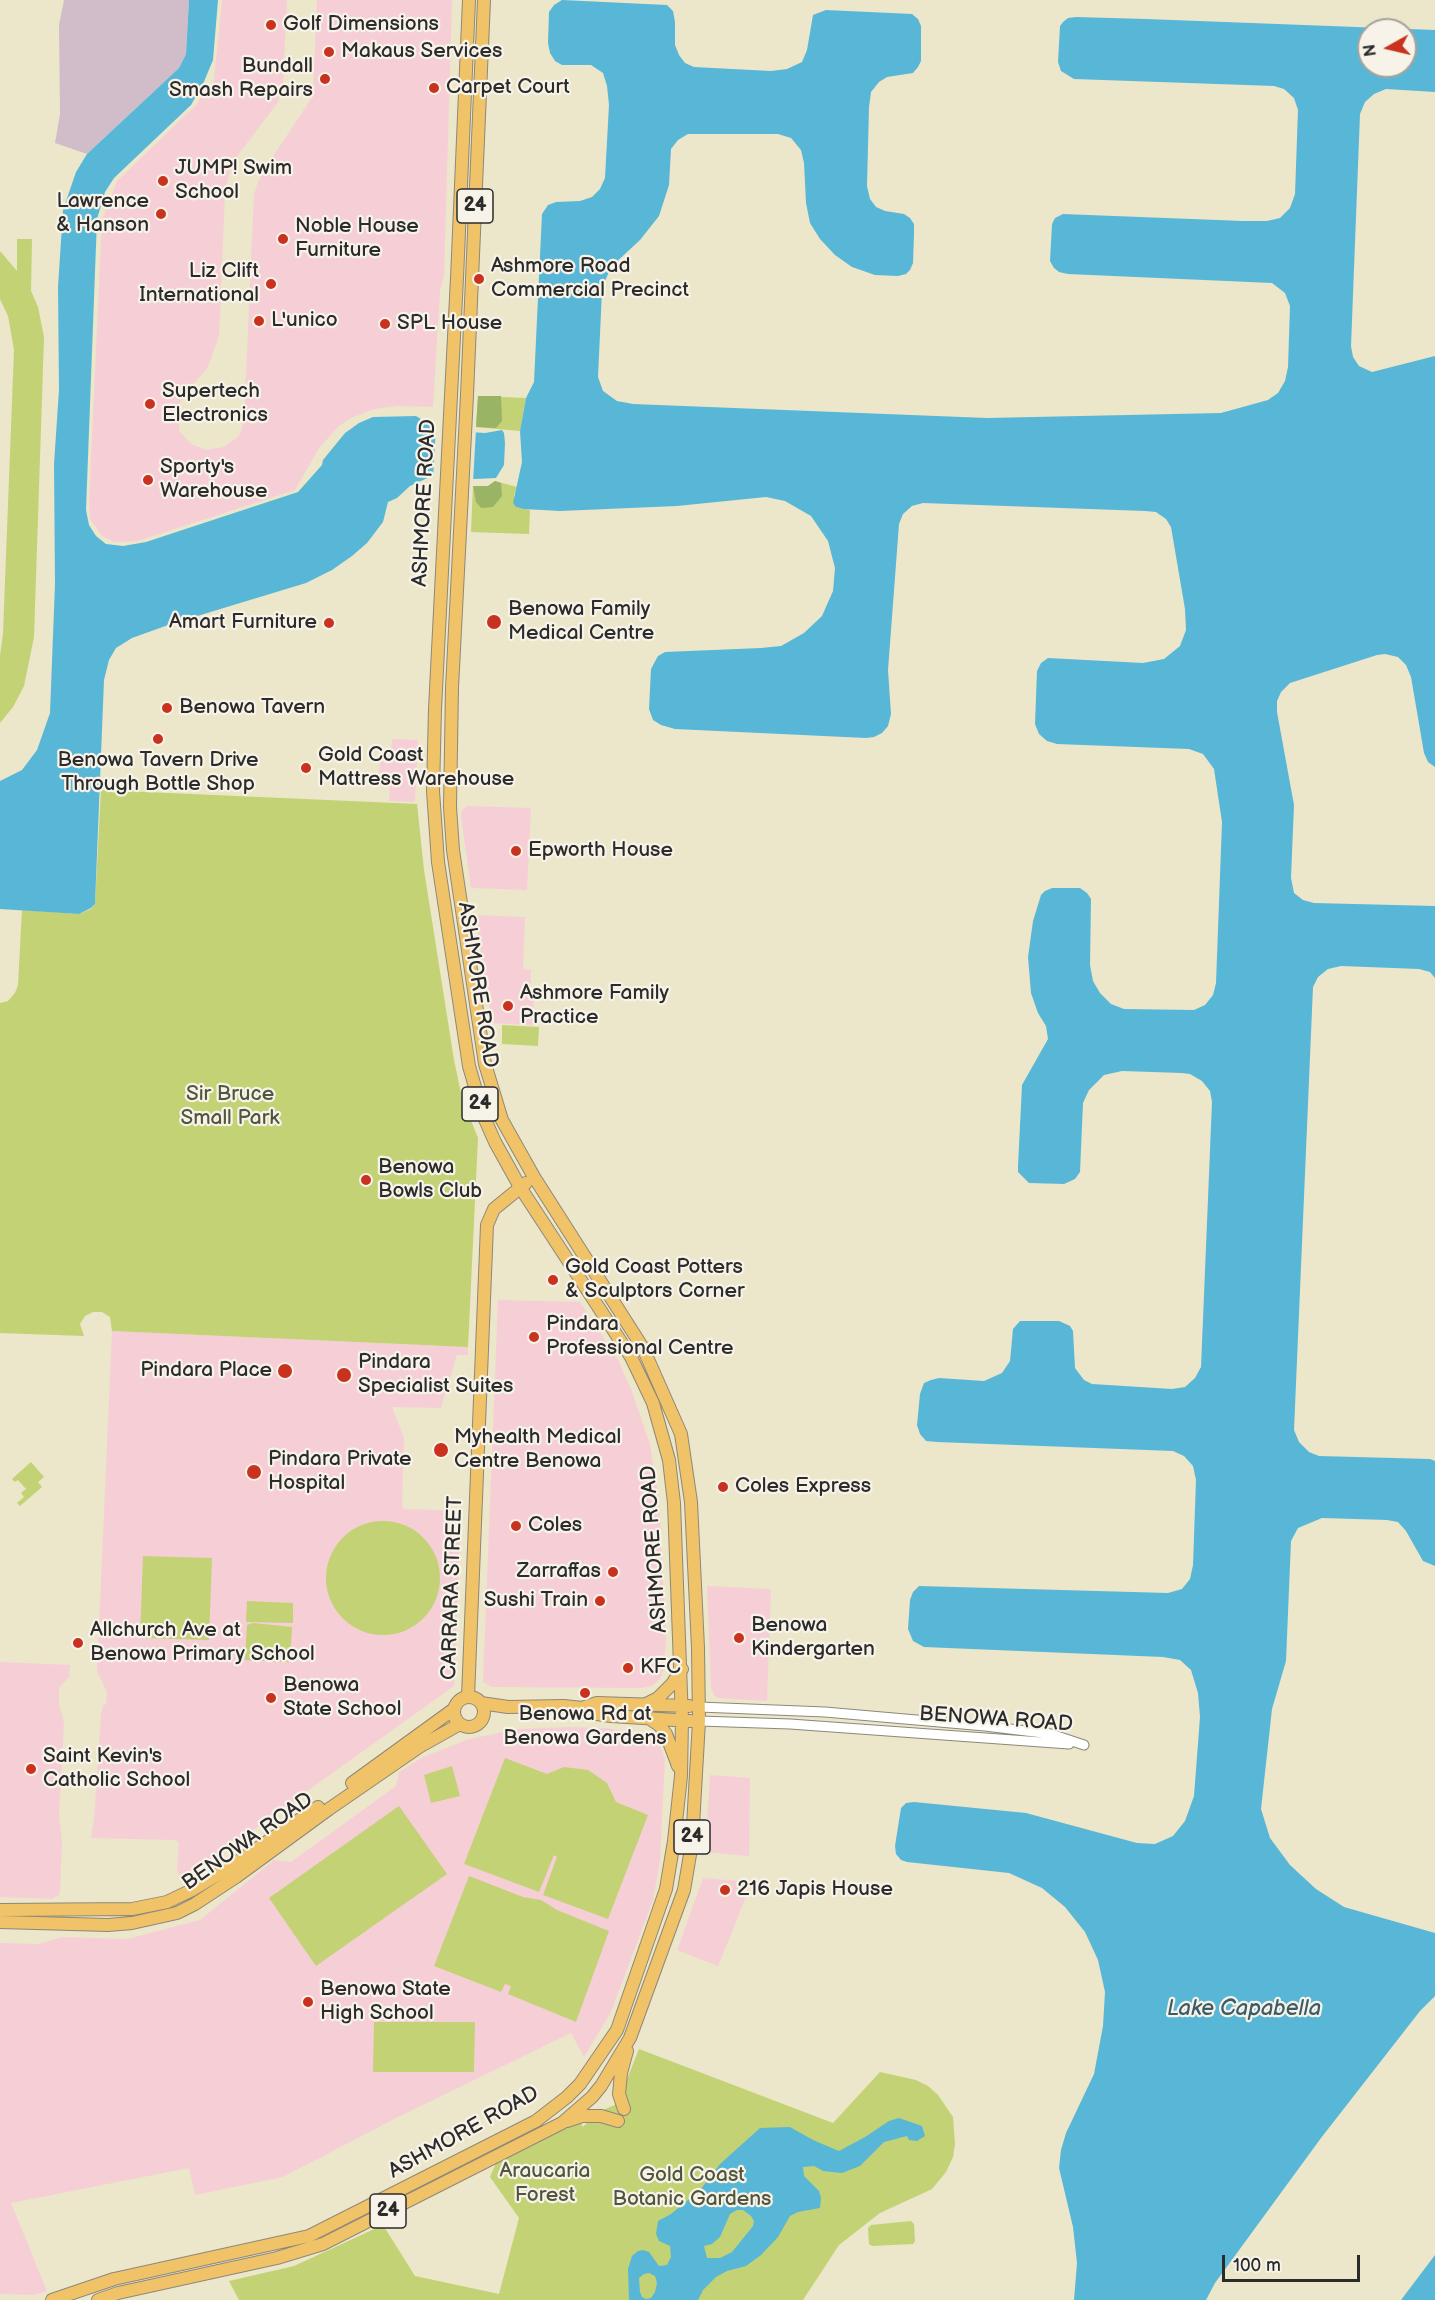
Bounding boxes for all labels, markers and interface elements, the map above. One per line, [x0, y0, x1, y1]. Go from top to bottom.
place label: Golf Dimensions [283, 12, 439, 38]
marker: Golf Dimensions [264, 18, 278, 32]
north arrow [1357, 18, 1417, 78]
place label: Makaus Services [341, 39, 502, 65]
text: N [1360, 43, 1381, 58]
marker: Makaus Services [322, 45, 336, 59]
place label: Bundall Smash Repairs [169, 54, 313, 104]
marker: Bundall Smash Repairs [318, 72, 332, 86]
place label: Carpet Court [446, 75, 570, 101]
marker: Carpet Court [427, 81, 441, 95]
place label: JUMP! Swim School [175, 156, 292, 206]
marker: JUMP! Swim School [156, 174, 170, 188]
place label: Lawrence & Hanson [56, 189, 149, 239]
road number: 24 [457, 189, 493, 223]
marker: Lawrence & Hanson [154, 207, 168, 221]
place label: Noble House Furniture [295, 214, 419, 264]
marker: Noble House Furniture [276, 232, 290, 246]
place label: Ashmore Road Commercial Precinct [491, 254, 689, 304]
place label: Liz Clift International [139, 259, 259, 309]
marker: Ashmore Road Commercial Precinct [472, 272, 486, 286]
marker: Liz Clift International [264, 277, 278, 291]
place label: L'unico [271, 308, 338, 334]
place label: SPL House [397, 311, 502, 337]
marker: L'unico [252, 314, 266, 328]
marker: SPL House [378, 317, 392, 331]
place label: Supertech Electronics [162, 379, 268, 429]
marker: Supertech Electronics [143, 397, 157, 411]
street label: ASHMORE ROAD [408, 419, 442, 587]
place label: Sporty's Warehouse [160, 455, 267, 505]
marker: Sporty's Warehouse [141, 473, 155, 487]
place label: Benowa Family Medical Centre [508, 597, 654, 647]
place label: Amart Furniture [169, 610, 317, 636]
marker: Benowa Family Medical Centre [485, 613, 503, 631]
marker: Amart Furniture [322, 616, 336, 630]
place label: Benowa Tavern [179, 695, 325, 721]
marker: Benowa Tavern [160, 701, 174, 715]
marker: Benowa Tavern Drive Through Bottle Shop [151, 732, 165, 746]
place label: Gold Coast Mattress Warehouse [318, 743, 514, 793]
place label: Benowa Tavern Drive Through Bottle Shop [57, 748, 259, 798]
marker: Gold Coast Mattress Warehouse [299, 761, 313, 775]
place label: Epworth House [528, 838, 673, 864]
marker: Epworth House [509, 844, 523, 858]
street label: ASHMORE ROAD [451, 900, 503, 1070]
place label: Ashmore Family Practice [520, 981, 669, 1031]
marker: Ashmore Family Practice [501, 999, 515, 1013]
park label: Sir Bruce Small Park [180, 1082, 280, 1132]
road number: 24 [462, 1087, 498, 1121]
place label: Benowa Bowls Club [378, 1155, 482, 1205]
marker: Benowa Bowls Club [359, 1173, 373, 1187]
place label: Gold Coast Potters & Sculptors Corner [565, 1255, 744, 1305]
marker: Gold Coast Potters & Sculptors Corner [546, 1273, 560, 1287]
place label: Pindara Professional Centre [546, 1312, 733, 1362]
marker: Pindara Professional Centre [527, 1330, 541, 1344]
place label: Pindara Specialist Suites [358, 1350, 513, 1400]
place label: Pindara Place [140, 1358, 272, 1384]
marker: Pindara Place [276, 1362, 294, 1380]
marker: Pindara Specialist Suites [335, 1366, 353, 1384]
place label: Myhealth Medical Centre Benowa [454, 1425, 621, 1475]
marker: Myhealth Medical Centre Benowa [432, 1441, 450, 1459]
place label: Pindara Private Hospital [268, 1447, 412, 1497]
marker: Pindara Private Hospital [245, 1463, 263, 1481]
street label: ASHMORE ROAD [637, 1464, 673, 1634]
place label: Coles Express [735, 1474, 871, 1500]
marker: Coles Express [716, 1480, 730, 1494]
street label: CARRARA STREET [437, 1496, 469, 1680]
place label: Coles [528, 1513, 582, 1539]
marker: Coles [509, 1519, 523, 1533]
place label: Zarraffas [517, 1559, 601, 1585]
marker: Zarraffas [606, 1565, 620, 1579]
place label: Sushi Train [484, 1588, 588, 1614]
marker: Sushi Train [593, 1594, 607, 1608]
place label: Benowa Kindergarten [751, 1613, 875, 1663]
place label: Allchurch Ave at Benowa Primary School [90, 1618, 315, 1668]
marker: Benowa Kindergarten [732, 1631, 746, 1645]
marker: Allchurch Ave at Benowa Primary School [71, 1636, 85, 1650]
place label: KFC [640, 1655, 681, 1681]
marker: KFC [621, 1661, 635, 1675]
place label: Benowa State School [283, 1673, 401, 1723]
marker: Benowa Rd at Benowa Gardens [578, 1686, 592, 1700]
marker: Benowa State School [264, 1691, 278, 1705]
place label: Benowa Rd at Benowa Gardens [503, 1702, 667, 1752]
street label: BENOWA ROAD [918, 1702, 1074, 1738]
place label: Saint Kevin's Catholic School [43, 1744, 190, 1794]
marker: Saint Kevin's Catholic School [24, 1762, 38, 1776]
street label: BENOWA ROAD [178, 1788, 318, 1896]
road number: 24 [674, 1820, 710, 1854]
place label: 216 Japis House [737, 1877, 893, 1903]
marker: 216 Japis House [718, 1883, 732, 1897]
place label: Benowa State High School [320, 1977, 451, 2027]
marker: Benowa State High School [301, 1995, 315, 2009]
water label: Lake Capabella [1167, 1996, 1321, 2022]
street label: ASHMORE ROAD [384, 2081, 544, 2185]
park label: Araucaria Forest [499, 2159, 591, 2209]
park label: Gold Coast Botanic Gardens [613, 2163, 771, 2213]
road number: 24 [370, 2194, 406, 2228]
scale bar [1225, 2243, 1363, 2281]
text: 100 m [1233, 2255, 1281, 2276]

